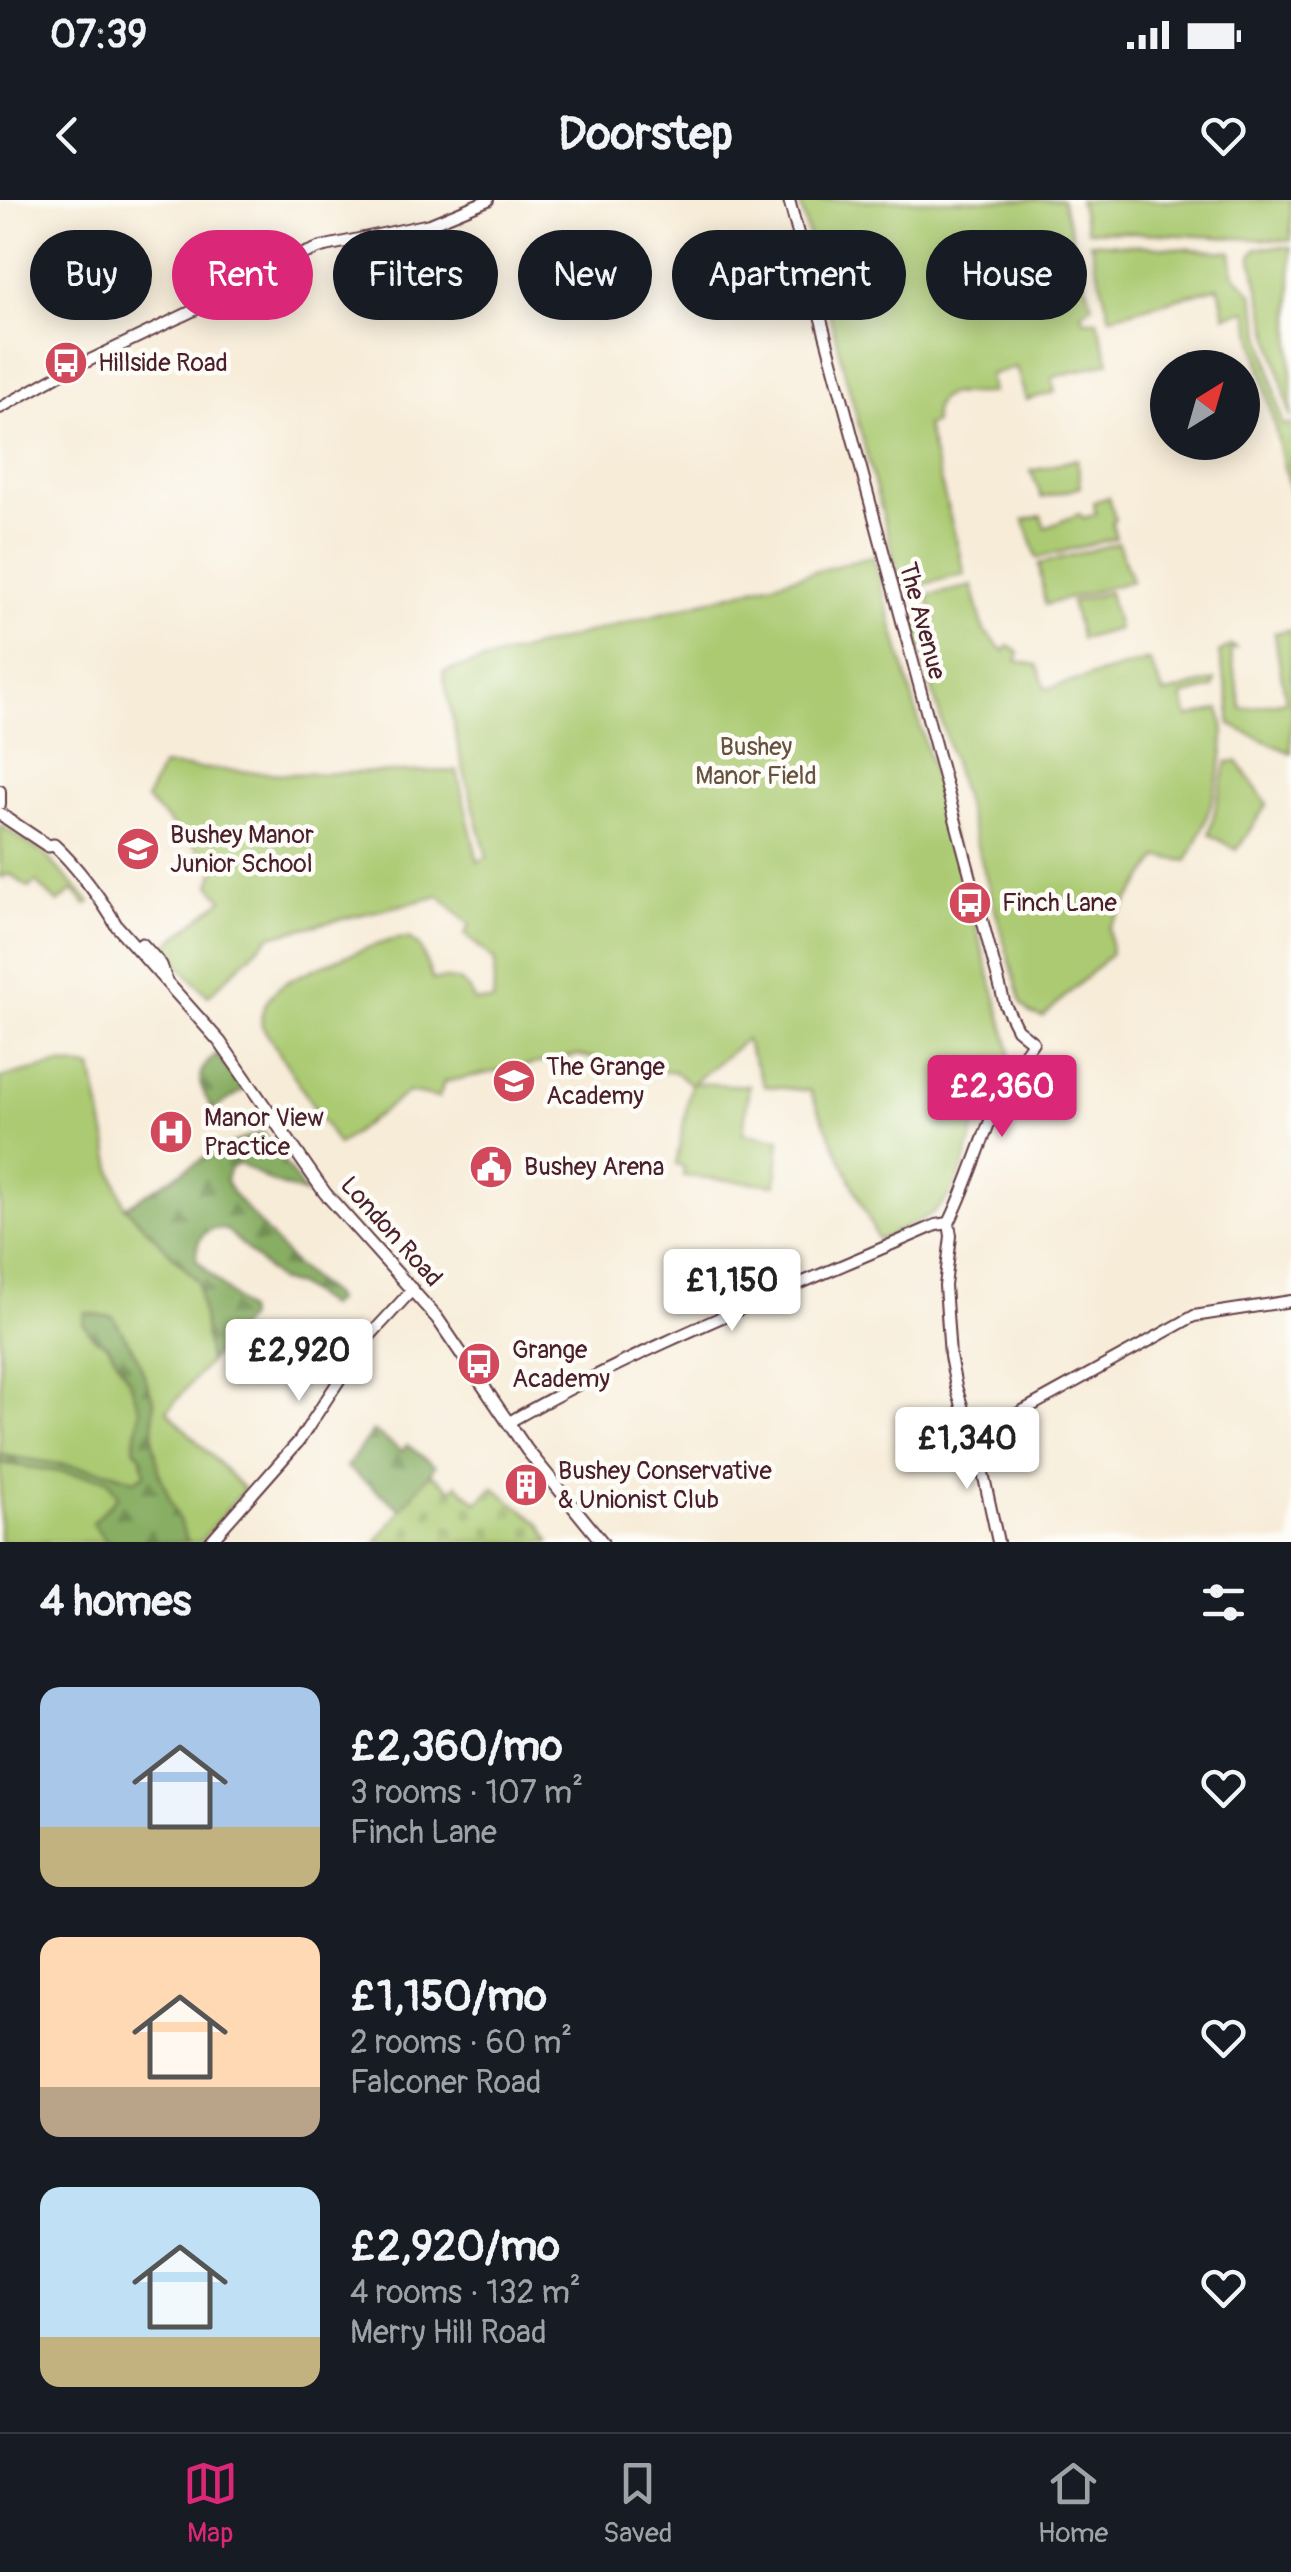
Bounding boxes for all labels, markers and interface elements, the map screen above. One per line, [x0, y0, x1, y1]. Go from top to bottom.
text: 07:39 [50, 11, 147, 59]
text: Doorstep [558, 107, 733, 163]
icon: back [40, 108, 95, 163]
icon: heart [1196, 108, 1251, 163]
chip: Buy [30, 230, 152, 320]
chip: Rent [172, 230, 313, 320]
chip: Filters [333, 230, 498, 320]
chip: New [518, 230, 652, 320]
chip: Apartment [672, 230, 906, 320]
chip: House [926, 230, 1087, 320]
bus stop icon: Hillside Road [43, 340, 89, 386]
place label: Hillside Road [98, 348, 228, 379]
north arrow [1150, 350, 1260, 460]
map controls [1150, 350, 1260, 460]
street label: The Avenue [891, 559, 953, 684]
park label: Bushey Manor Field [695, 732, 817, 792]
place label: Bushey Manor Junior School [170, 820, 314, 880]
school or university icon: Bushey Manor Junior School [115, 826, 161, 872]
bus stop icon: Finch Lane [947, 880, 993, 926]
place label: Finch Lane [1002, 888, 1117, 919]
place label: The Grange Academy [546, 1052, 665, 1112]
pin: £2,360 [921, 1055, 1083, 1140]
school or university icon: The Grange Academy [491, 1058, 537, 1104]
text: £2,360 [950, 1067, 1054, 1107]
place label: Manor View Practice [204, 1103, 324, 1163]
hospital icon: Manor View Practice [148, 1109, 194, 1155]
public building icon: Bushey Arena [468, 1144, 514, 1190]
place label: Bushey Arena [524, 1152, 664, 1183]
street label: London Road [333, 1170, 449, 1294]
pin: £1,150 [651, 1249, 813, 1334]
text: £1,150 [686, 1261, 778, 1301]
pin: £2,920 [218, 1319, 380, 1404]
text: £2,920 [248, 1331, 350, 1371]
place label: Grange Academy [512, 1335, 610, 1395]
bus stop icon: Grange Academy [456, 1341, 502, 1387]
pin: £1,340 [886, 1407, 1048, 1492]
text: £1,340 [917, 1419, 1017, 1459]
place label: Bushey Conservative & Unionist Club [558, 1456, 772, 1516]
building icon: Bushey Conservative & Unionist Club [503, 1462, 549, 1508]
icon: filters [1196, 1575, 1251, 1630]
text: 4 homes [40, 1576, 191, 1628]
text: £2,360/mo [350, 1721, 563, 1773]
icon: home [120, 1727, 240, 1847]
icon: heart [1196, 1760, 1251, 1815]
text: 3 rooms · 107 m² [350, 1773, 583, 1813]
text: Finch Lane [350, 1813, 497, 1853]
text: £1,150/mo [350, 1971, 547, 2023]
icon: home [120, 1977, 240, 2097]
icon: heart [1196, 2010, 1251, 2065]
text: 2 rooms · 60 m² [350, 2023, 572, 2063]
text: Falconer Road [350, 2063, 542, 2103]
text: £2,920/mo [350, 2221, 560, 2273]
icon: home [120, 2227, 240, 2347]
icon: heart [1196, 2260, 1251, 2315]
text: 4 rooms · 132 m² [350, 2273, 581, 2313]
text: Merry Hill Road [350, 2313, 547, 2353]
tab: Map [183, 2456, 238, 2551]
tab: Saved [603, 2456, 672, 2551]
tab: Home [1038, 2456, 1108, 2551]

